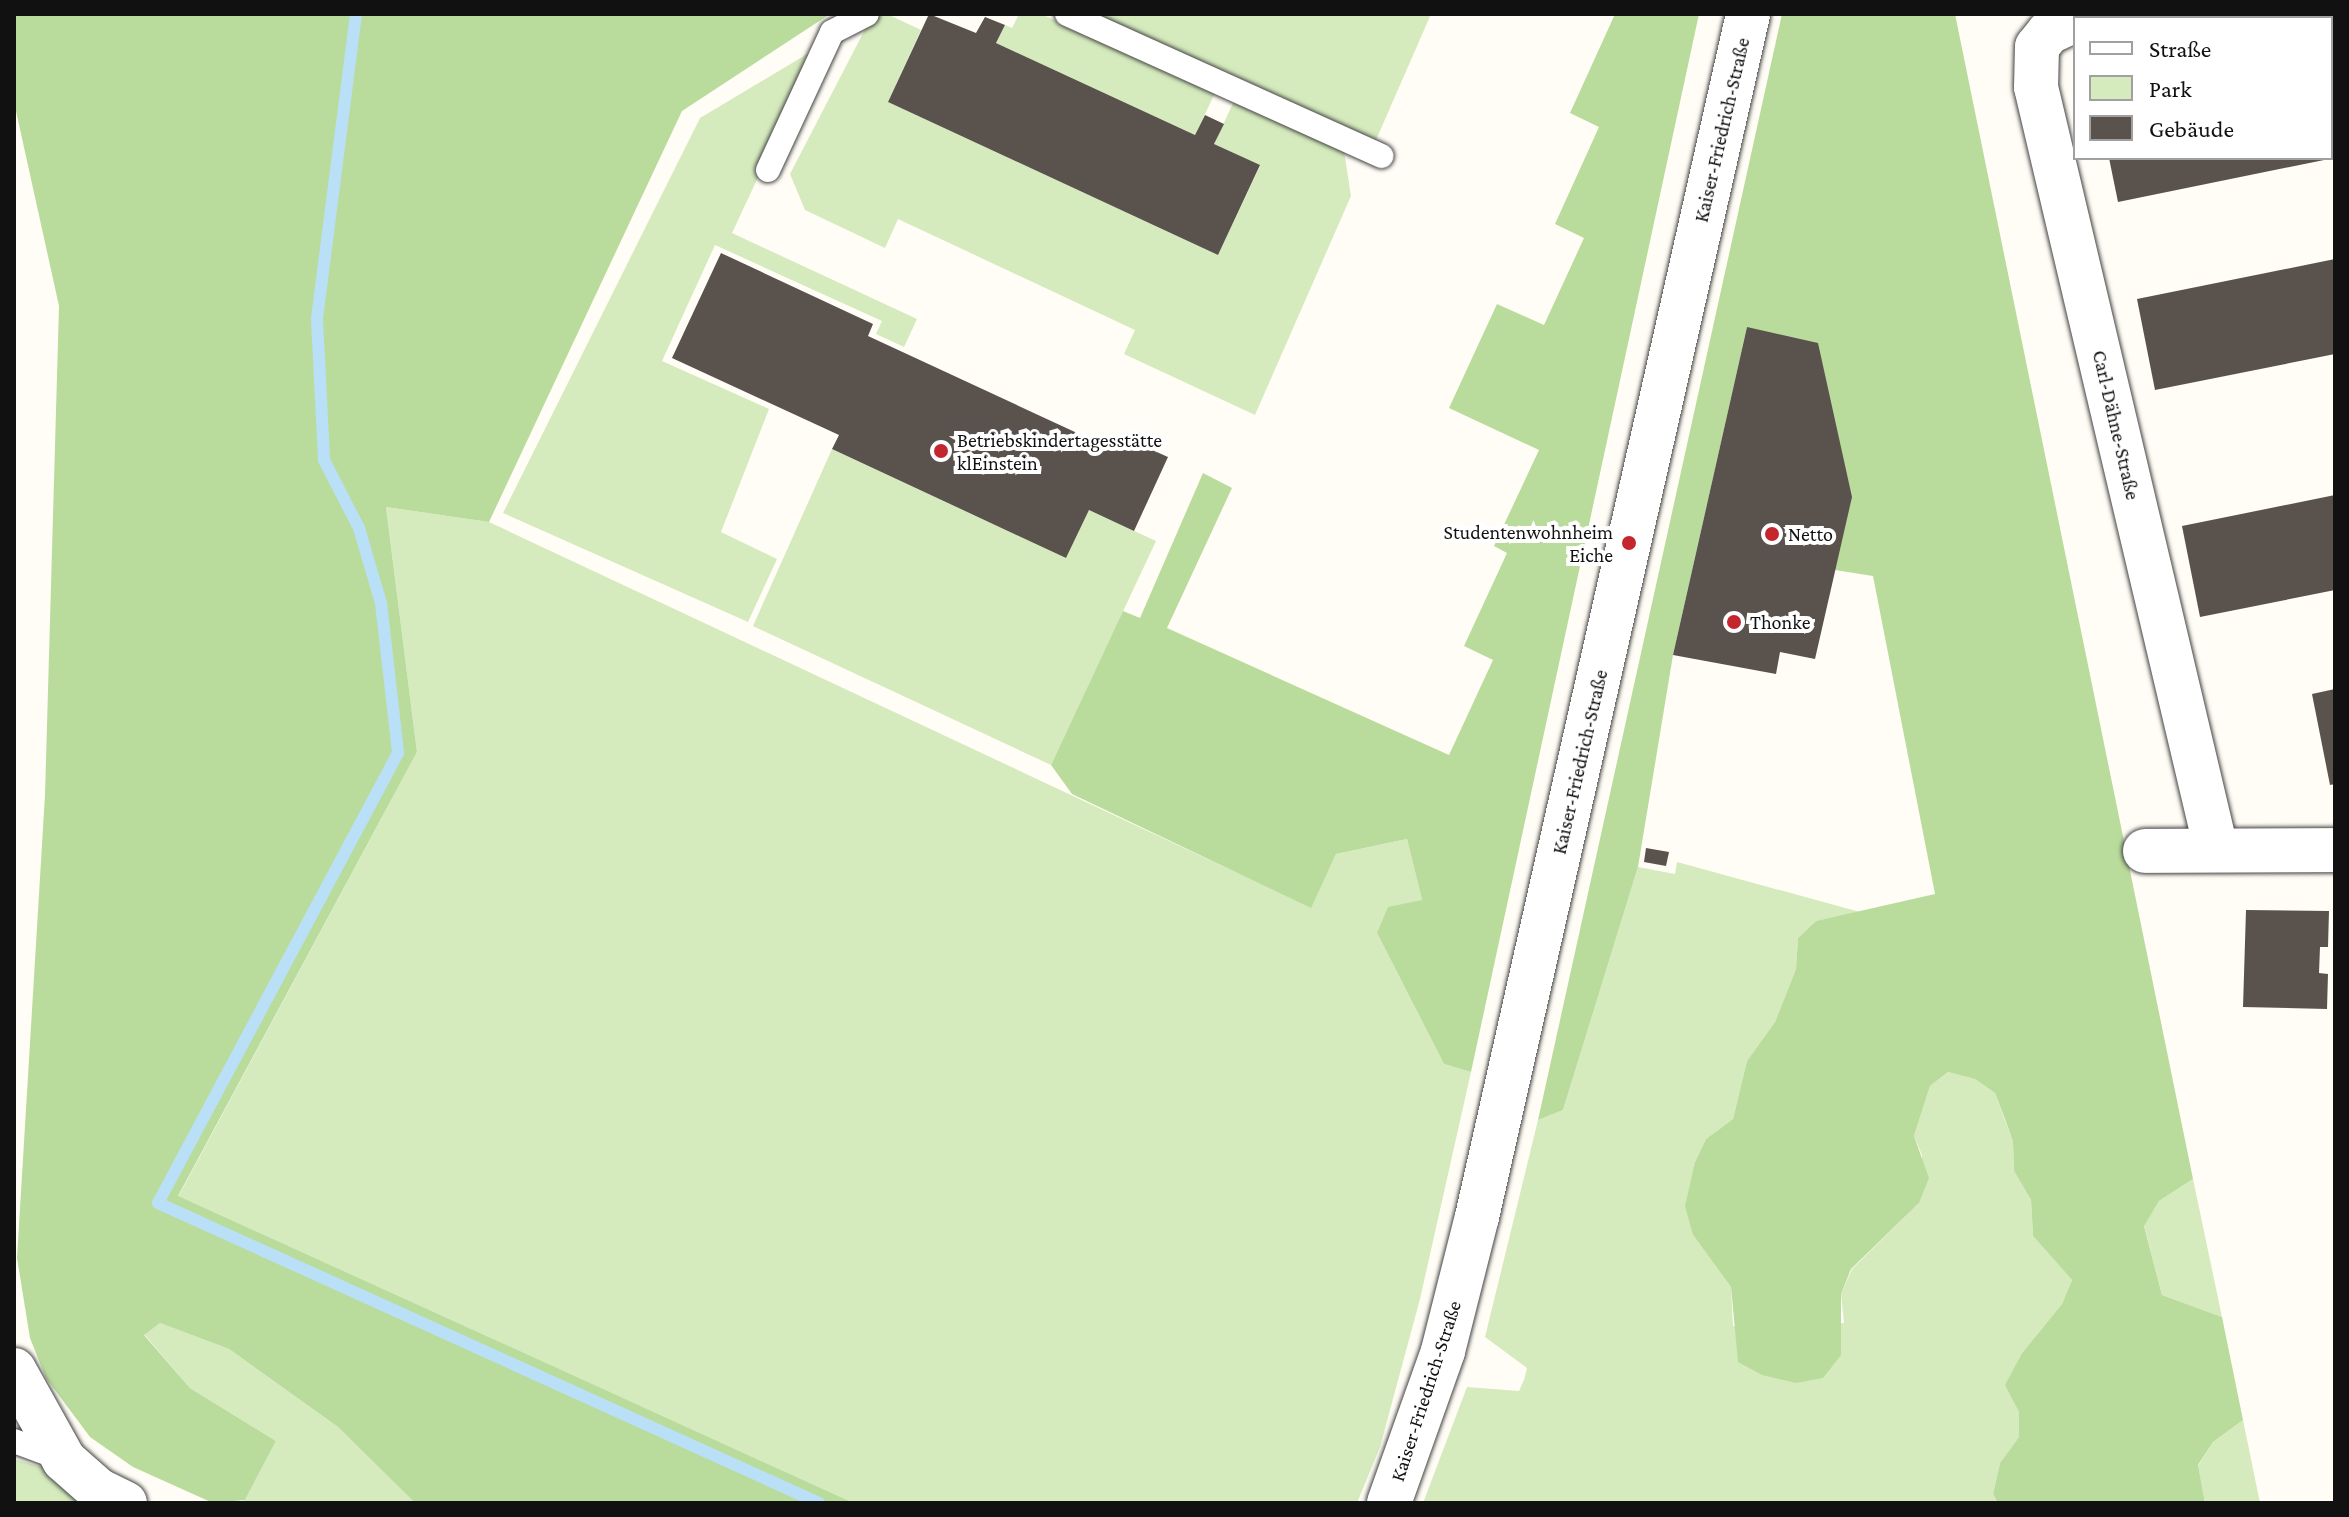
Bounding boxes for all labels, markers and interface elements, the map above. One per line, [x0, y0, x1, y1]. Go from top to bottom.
legend [2073, 16, 2333, 160]
street label: Kaiser-Friedrich-Straße [1689, 35, 1755, 225]
text: Straße [2149, 35, 2211, 62]
text: Park [2149, 75, 2192, 102]
text: Gebäude [2149, 115, 2234, 142]
street label: Carl-Dähne-Straße [2087, 348, 2145, 502]
place label: Betriebskindertagesstätte klEinstein [957, 428, 1162, 475]
marker: Betriebskindertagesstätte klEinstein [932, 442, 950, 460]
place label: Studentenwohnheim Eiche [1444, 520, 1613, 567]
place label: Netto [1788, 522, 1833, 546]
marker: Netto [1763, 525, 1781, 543]
marker: Studentenwohnheim Eiche [1620, 534, 1638, 552]
place label: Thonke [1750, 610, 1810, 634]
marker: Thonke [1725, 613, 1743, 631]
street label: Kaiser-Friedrich-Straße [1547, 667, 1613, 857]
street label: Kaiser-Friedrich-Straße [1385, 1298, 1467, 1484]

